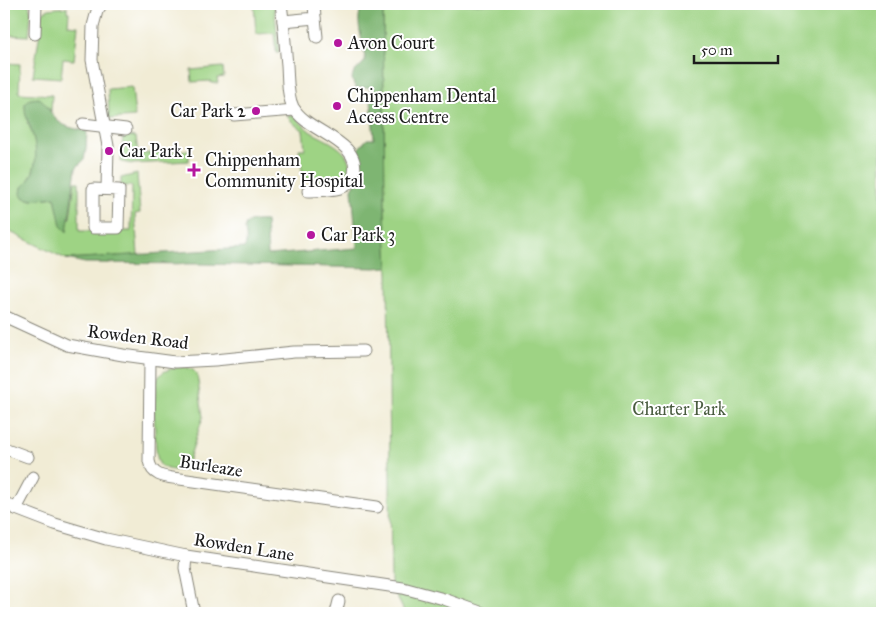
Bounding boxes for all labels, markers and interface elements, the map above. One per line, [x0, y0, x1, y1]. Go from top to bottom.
place label: Avon Court [347, 32, 436, 54]
scale bar [694, 32, 777, 64]
marker: Avon Court [332, 37, 344, 49]
text: 50 m [701, 41, 733, 59]
place label: Chippenham Dental Access Centre [346, 85, 496, 128]
place label: Car Park 2 [170, 100, 246, 122]
marker: Chippenham Dental Access Centre [331, 100, 343, 112]
marker: Car Park 2 [250, 105, 262, 117]
place label: Car Park 1 [119, 140, 193, 162]
marker: Car Park 1 [103, 145, 115, 157]
place label: Chippenham Community Hospital [205, 149, 363, 192]
marker: Chippenham Community Hospital [187, 163, 201, 177]
place label: Car Park 3 [321, 224, 395, 246]
marker: Car Park 3 [305, 229, 317, 241]
street label: Rowden Road [86, 320, 190, 354]
park label: Charter Park [632, 398, 726, 420]
street label: Burleaze [178, 450, 244, 482]
street label: Rowden Lane [192, 528, 296, 566]

